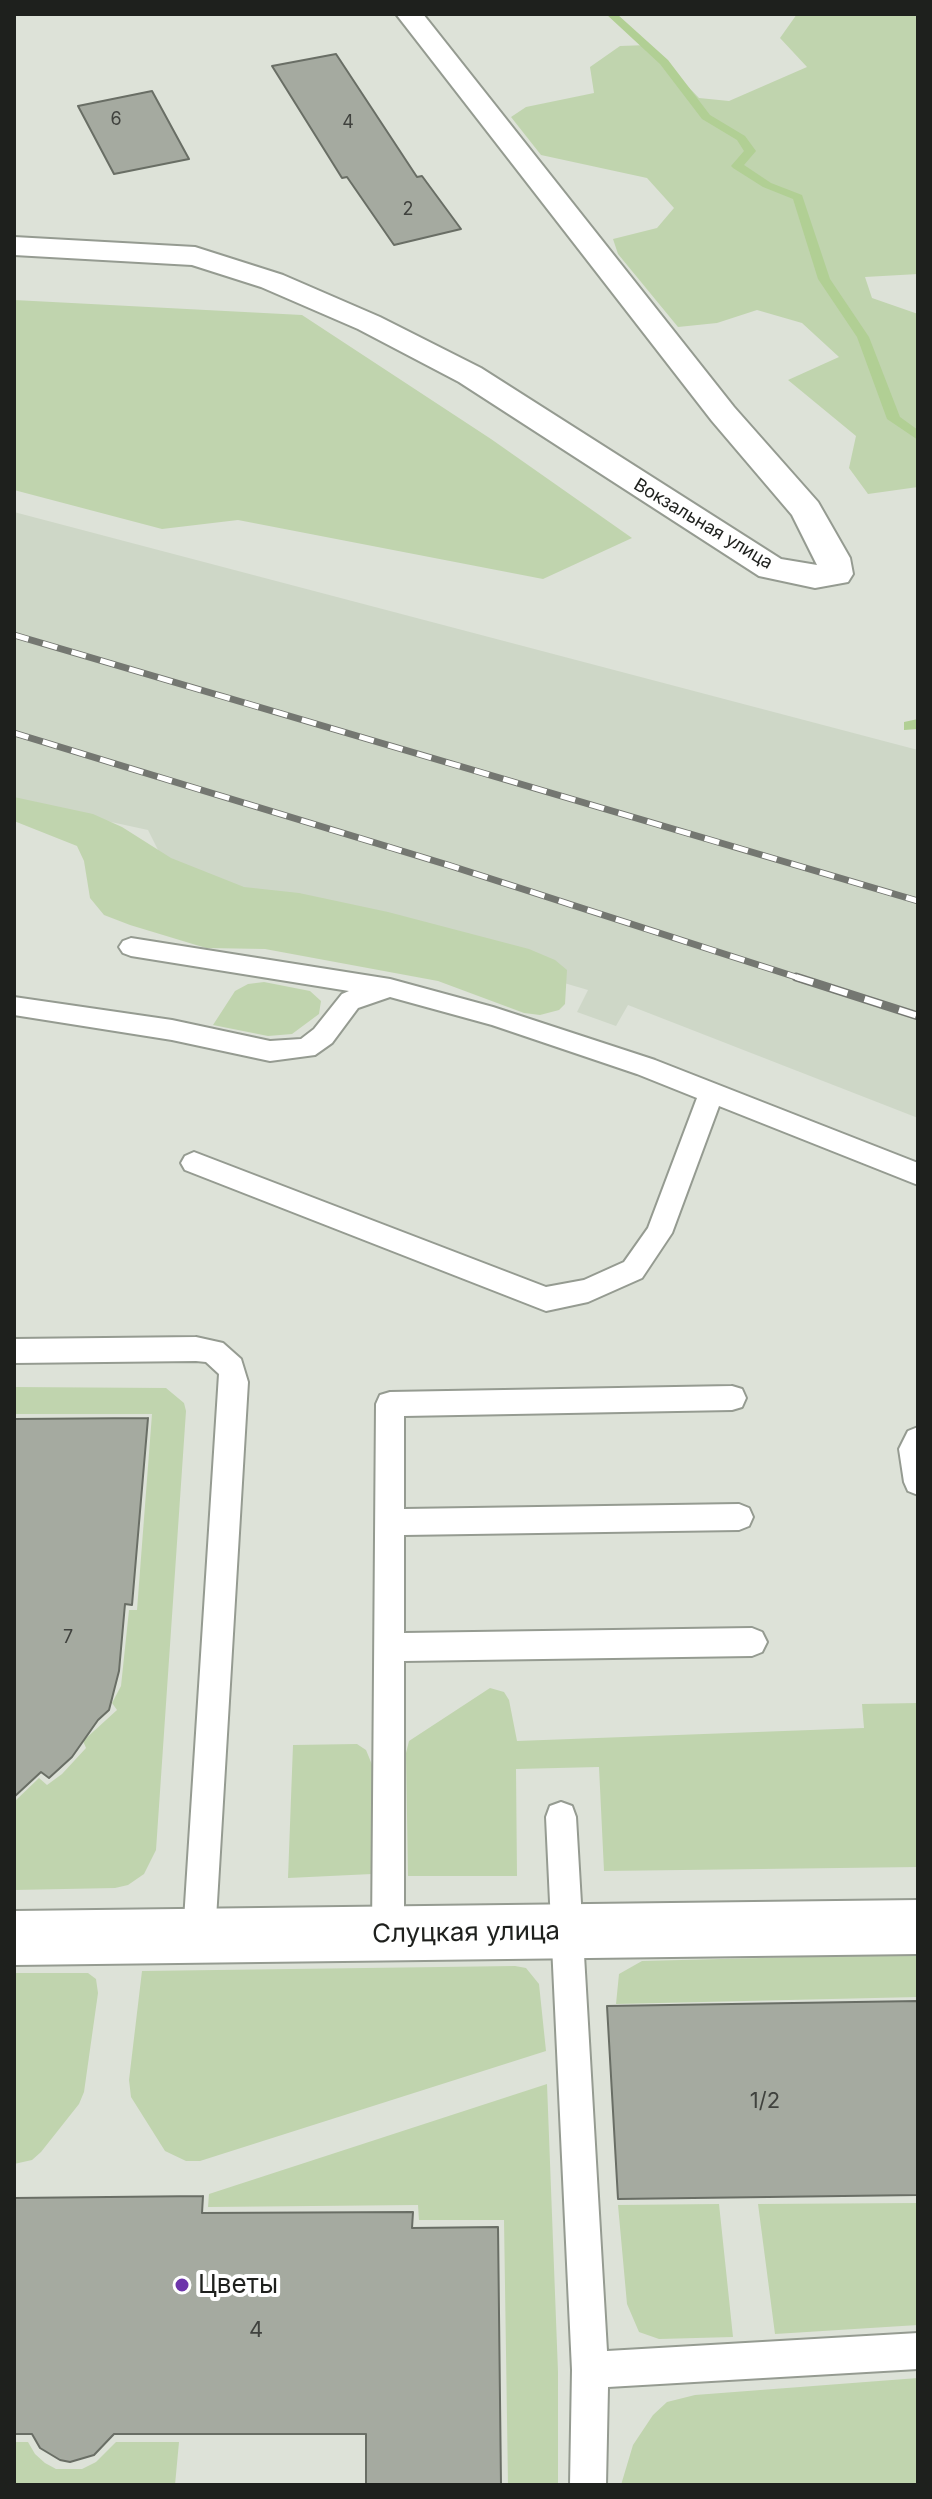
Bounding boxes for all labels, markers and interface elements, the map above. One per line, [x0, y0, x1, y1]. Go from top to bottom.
house number: 6 [110, 109, 122, 131]
house number: 4 [342, 112, 354, 134]
house number: 2 [403, 199, 413, 221]
street label: Вокзальная улица [630, 474, 776, 574]
house number: 7 [63, 1627, 73, 1649]
street label: Слуцкая улица [372, 1916, 560, 1950]
house number: 1/2 [750, 2088, 780, 2114]
place label: Цветы [198, 2269, 278, 2301]
marker: Цветы [173, 2276, 191, 2294]
house number: 4 [249, 2317, 263, 2343]

